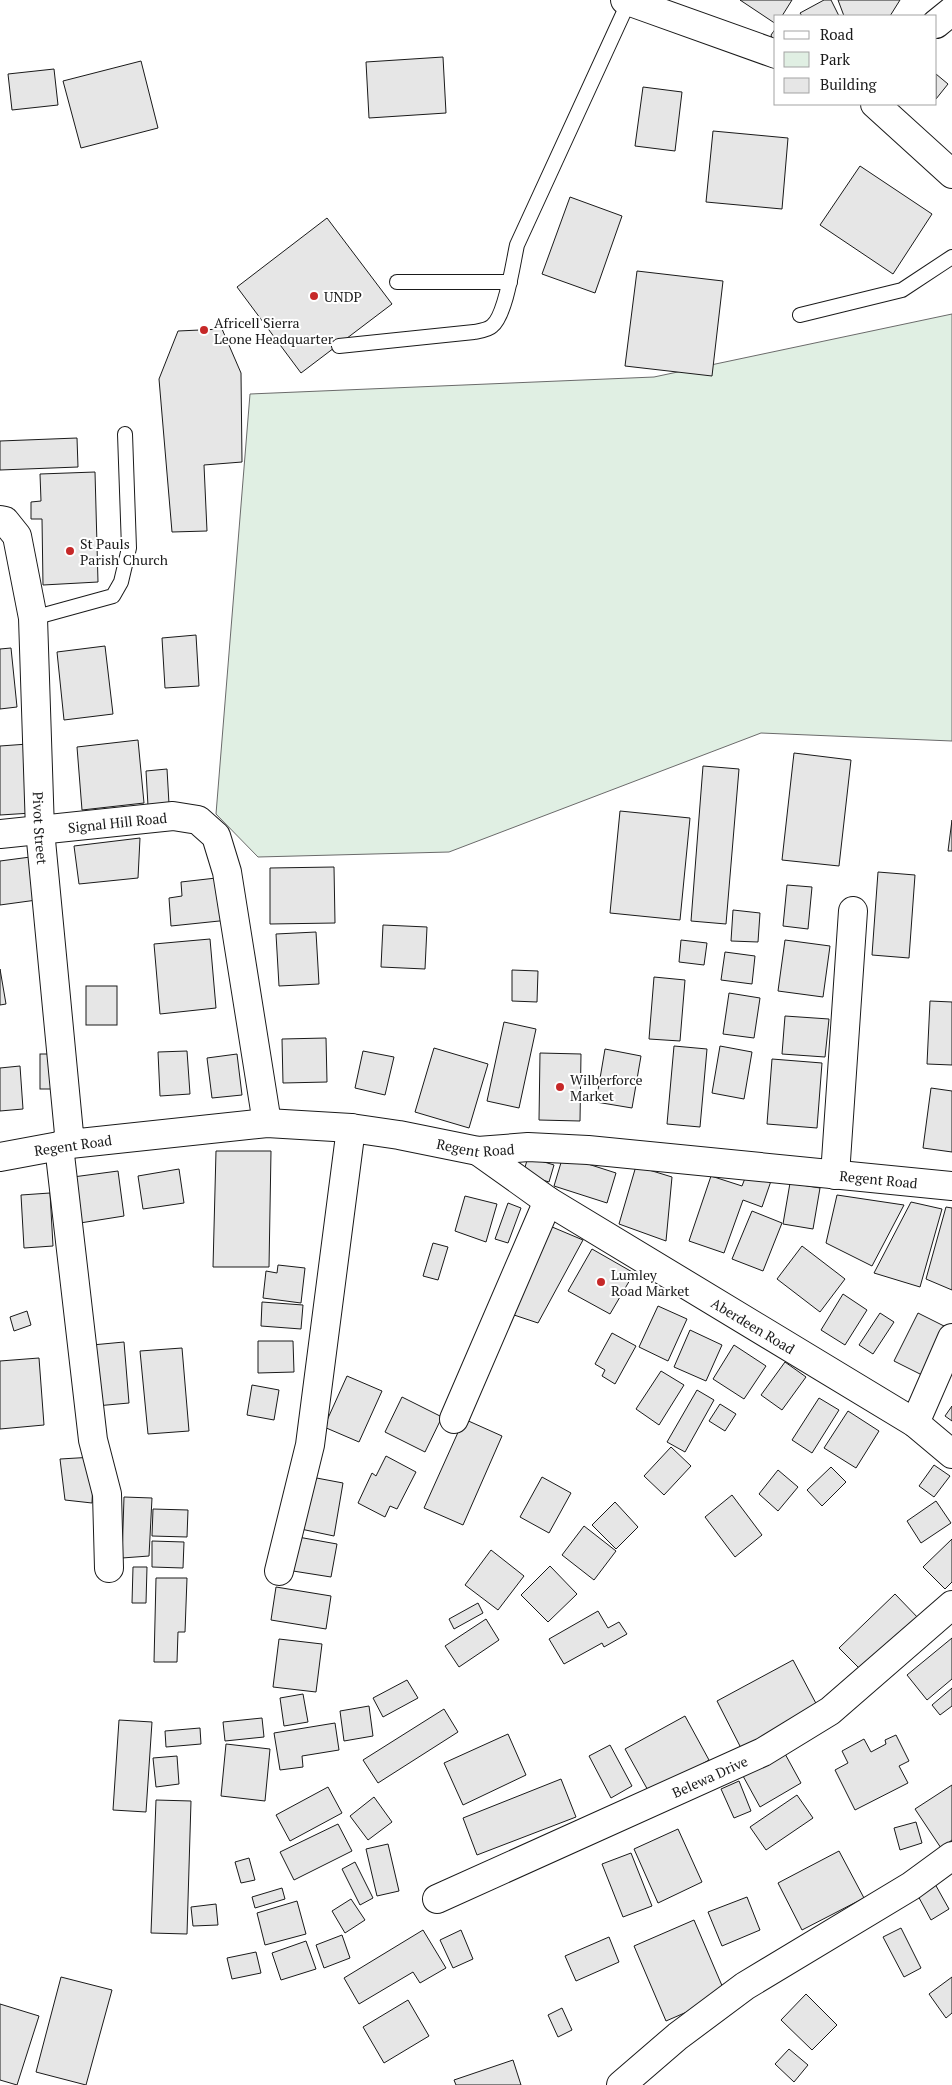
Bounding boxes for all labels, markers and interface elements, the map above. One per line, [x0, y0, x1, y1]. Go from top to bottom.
legend [774, 15, 937, 105]
text: Road [820, 24, 853, 44]
text: Park [820, 49, 850, 69]
text: Building [820, 74, 878, 94]
place label: UNDP [324, 287, 362, 306]
marker: UNDP [308, 290, 320, 302]
place label: Africell Sierra Leone Headquarter [214, 313, 334, 348]
marker: Africell Sierra Leone Headquarter [198, 324, 210, 336]
place label: St Pauls Parish Church [80, 534, 168, 569]
marker: St Pauls Parish Church [64, 545, 76, 557]
street label: Pivot Street [29, 791, 53, 866]
street label: Signal Hill Road [67, 807, 168, 836]
place label: Wilberforce Market [570, 1070, 643, 1105]
marker: Wilberforce Market [554, 1081, 566, 1093]
street label: Regent Road [33, 1130, 113, 1160]
street label: Regent Road [435, 1133, 515, 1161]
street label: Regent Road [839, 1165, 919, 1192]
place label: Lumley Road Market [611, 1265, 690, 1300]
marker: Lumley Road Market [595, 1276, 607, 1288]
street label: Aberdeen Road [708, 1293, 799, 1358]
street label: Belewa Drive [669, 1751, 750, 1801]

